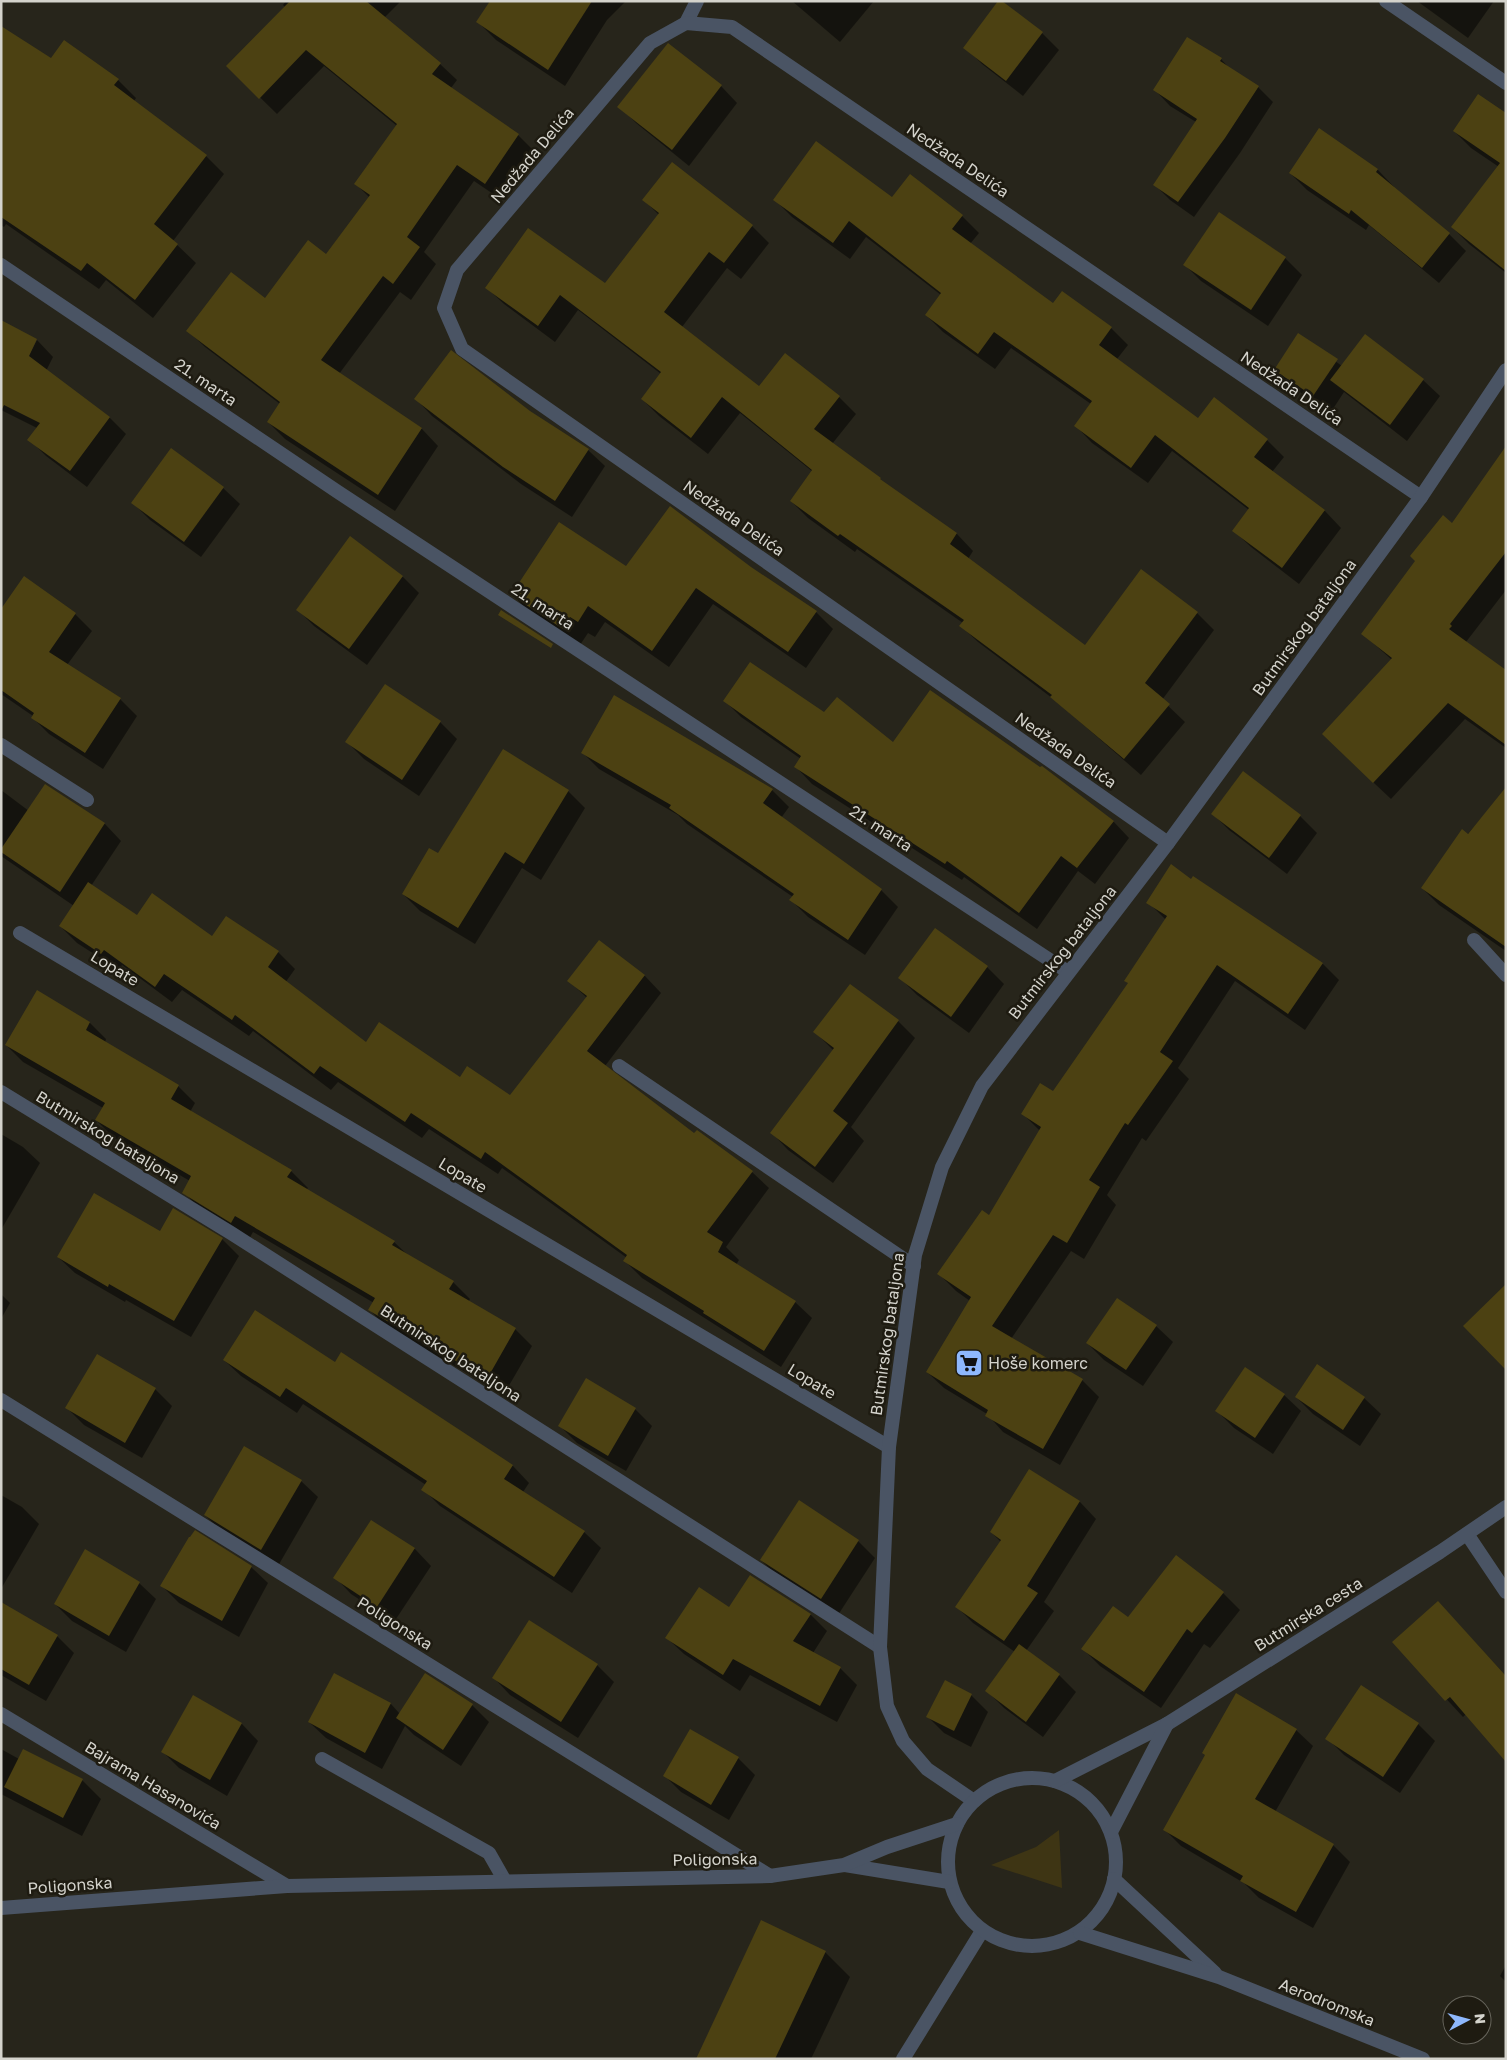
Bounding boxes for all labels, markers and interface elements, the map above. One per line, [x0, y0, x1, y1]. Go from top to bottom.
street label: Nedžada Delića [486, 103, 578, 207]
street label: Nedžada Delića [903, 118, 1013, 202]
street label: Nedžada Delića [1237, 346, 1347, 430]
street label: 21. marta [171, 354, 241, 410]
street label: Nedžada Delića [680, 476, 788, 560]
street label: Butmirskog bataljona [1248, 555, 1360, 699]
street label: 21. marta [508, 578, 578, 634]
street label: Nedžada Delića [1012, 708, 1120, 792]
street label: 21. marta [846, 800, 916, 856]
street label: Butmirskog bataljona [1004, 881, 1120, 1023]
street label: Lopate [87, 946, 143, 990]
street label: Butmirskog bataljona [32, 1086, 184, 1188]
street label: Lopate [435, 1153, 491, 1197]
street label: Butmirskog bataljona [866, 1251, 908, 1417]
street label: Butmirskog bataljona [377, 1300, 525, 1406]
supermarket icon: Hoše komerc [954, 1348, 984, 1378]
place label: Hoše komerc [988, 1353, 1088, 1373]
street label: Lopate [784, 1359, 840, 1403]
street label: Butmirska cesta [1250, 1573, 1366, 1655]
street label: Poligonska [354, 1592, 436, 1654]
street label: Bajrama Hasanovića [81, 1736, 225, 1834]
street label: Poligonska [672, 1848, 758, 1870]
street label: Poligonska [27, 1872, 113, 1898]
street label: Aerodromska [1276, 1974, 1378, 2030]
north arrow [1442, 1995, 1492, 2045]
text: N [1471, 2012, 1489, 2025]

